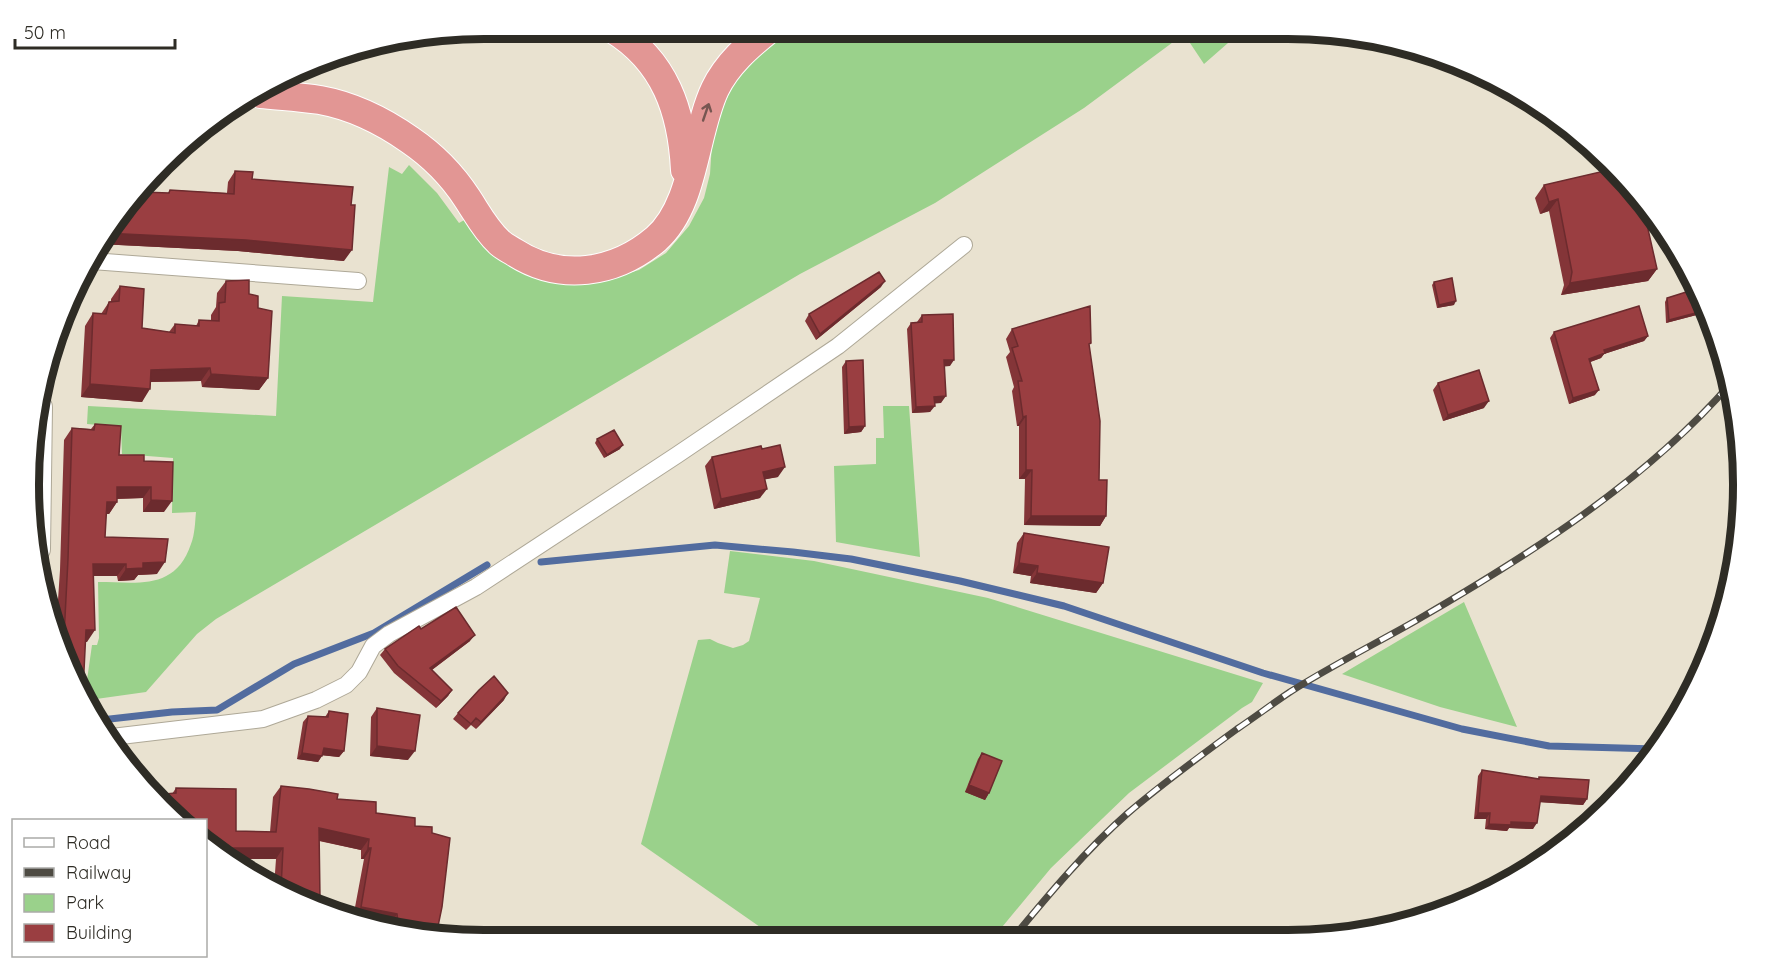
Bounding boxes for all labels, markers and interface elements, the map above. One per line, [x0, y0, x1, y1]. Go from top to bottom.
scale bar [15, 12, 176, 50]
text: 50 m [24, 21, 66, 44]
one-way arrow [702, 103, 713, 122]
legend [12, 819, 207, 957]
text: Road [66, 831, 111, 854]
text: Railway [66, 861, 132, 884]
text: Park [66, 891, 104, 914]
text: Building [66, 921, 132, 944]

